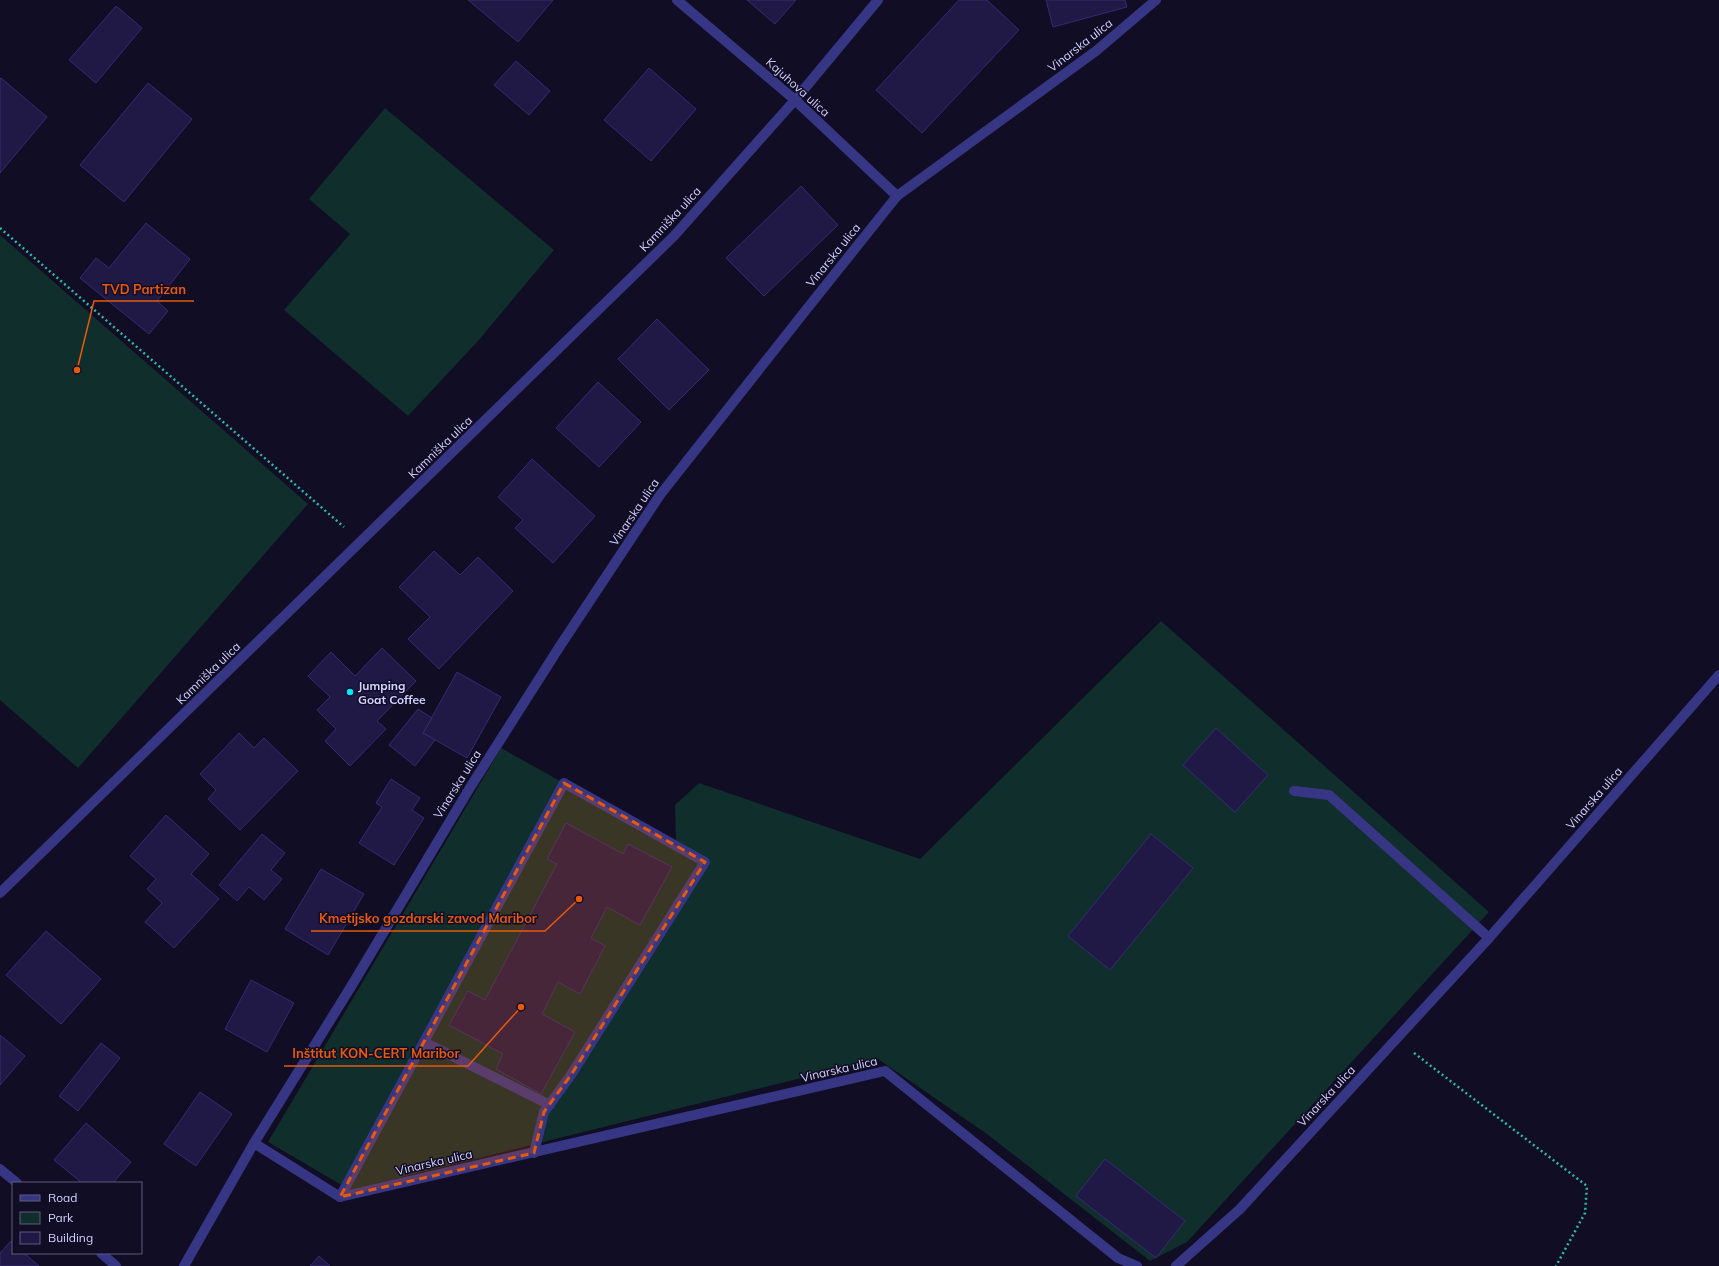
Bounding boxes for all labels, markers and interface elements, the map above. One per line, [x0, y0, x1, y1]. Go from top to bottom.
street label: Vinarska ulica [1045, 15, 1115, 75]
street label: Kajuhova ulica [763, 54, 833, 120]
street label: Kamniška ulica [636, 183, 704, 255]
street label: Vinarska ulica [803, 220, 863, 290]
callout: TVD Partizan [94, 276, 194, 301]
text: TVD Partizan [102, 281, 186, 297]
street label: Kamniška ulica [405, 413, 475, 481]
street label: Vinarska ulica [606, 476, 662, 548]
street label: Kamniška ulica [173, 639, 243, 707]
place label: Jumping Goat Coffee [358, 678, 426, 707]
marker: Jumping Goat Coffee [345, 687, 355, 697]
street label: Vinarska ulica [430, 747, 484, 821]
street label: Vinarska ulica [1563, 764, 1625, 832]
callout: Kmetijsko gozdarski zavod Maribor [311, 906, 545, 931]
text: Kmetijsko gozdarski zavod Maribor [319, 910, 538, 926]
callout: Inštitut KON-CERT Maribor [284, 1041, 468, 1066]
text: Inštitut KON-CERT Maribor [292, 1045, 461, 1061]
street label: Vinarska ulica [799, 1053, 879, 1085]
street label: Vinarska ulica [1294, 1062, 1358, 1130]
street label: Vinarska ulica [394, 1146, 474, 1178]
legend [12, 1182, 142, 1254]
text: Road [48, 1190, 77, 1205]
text: Park [48, 1210, 74, 1225]
text: Building [48, 1230, 93, 1245]

